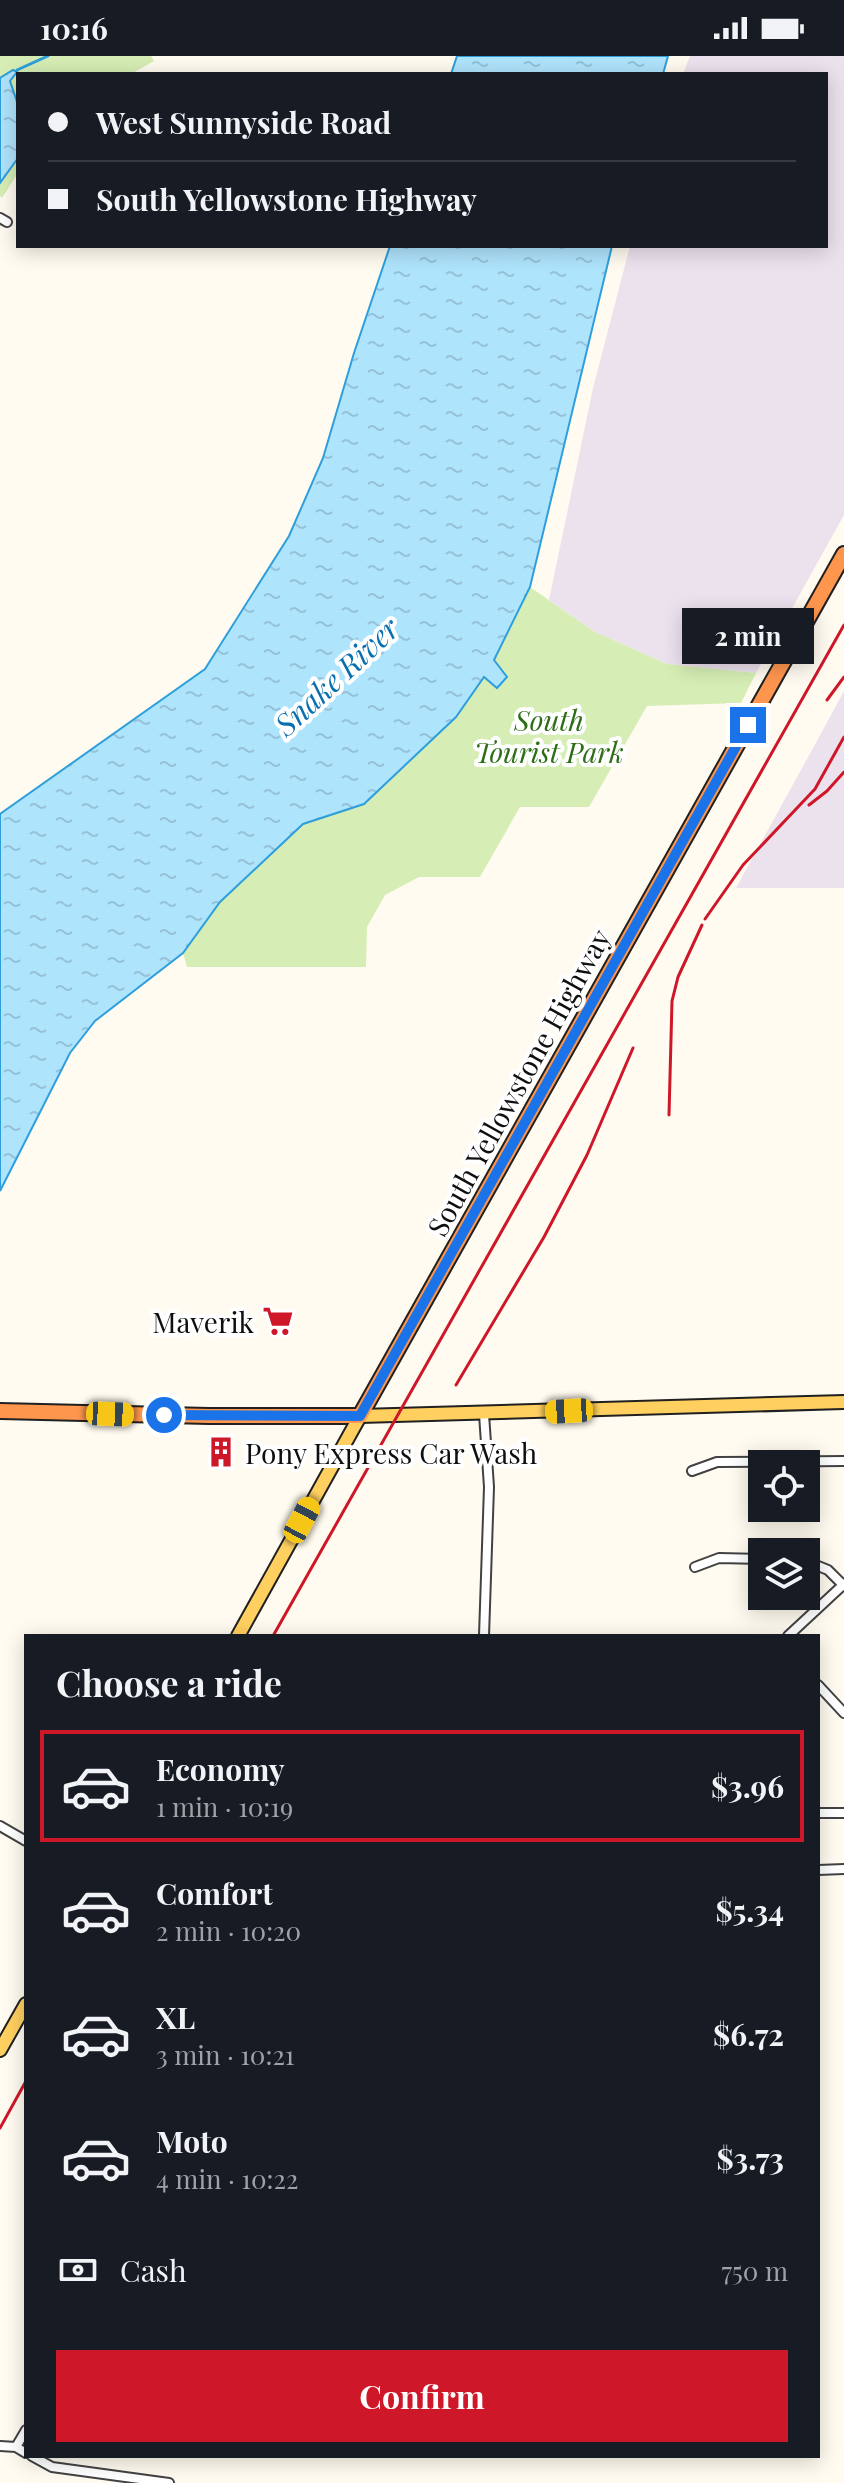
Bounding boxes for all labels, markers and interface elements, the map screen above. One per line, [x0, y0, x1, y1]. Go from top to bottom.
text: 10:16 [40, 8, 108, 48]
text: West Sunnyside Road [96, 102, 391, 142]
text: South Yellowstone Highway [96, 179, 477, 219]
water label: Snake River [264, 607, 408, 745]
callout: 2 min [682, 609, 814, 665]
text: 2 min [714, 618, 782, 653]
park label: South Tourist Park [474, 701, 624, 770]
route end [730, 707, 766, 743]
street label: South Yellowstone Highway [418, 922, 618, 1242]
place label: Maverik [152, 1303, 255, 1340]
supermarket icon: Maverik [261, 1304, 295, 1338]
route start [146, 1397, 182, 1433]
car [544, 1398, 594, 1424]
car [86, 1401, 134, 1427]
place label: Pony Express Car Wash [245, 1434, 538, 1471]
building icon: Pony Express Car Wash [204, 1435, 238, 1469]
map controls [748, 1450, 820, 1610]
button: locate [748, 1450, 820, 1522]
car [280, 1493, 324, 1547]
button: layers [748, 1538, 820, 1610]
text: Choose a ride [56, 1658, 282, 1706]
text: Economy [156, 1749, 285, 1789]
icon: car [60, 1750, 132, 1822]
text: $3.96 [711, 1766, 784, 1806]
text: 1 min · 10:19 [156, 1789, 293, 1824]
text: Comfort [156, 1873, 273, 1913]
icon: car [60, 1874, 132, 1946]
text: $5.34 [715, 1890, 784, 1930]
text: 2 min · 10:20 [156, 1913, 301, 1948]
text: XL [156, 1997, 195, 2037]
icon: car [60, 1998, 132, 2070]
text: $6.72 [713, 2014, 784, 2054]
text: 3 min · 10:21 [156, 2037, 294, 2072]
text: Moto [156, 2121, 228, 2161]
icon: car [60, 2122, 132, 2194]
text: $3.73 [716, 2138, 784, 2178]
text: 4 min · 10:22 [156, 2161, 298, 2196]
icon: cash [56, 2248, 100, 2292]
text: Cash [120, 2250, 187, 2290]
text: 750 m [721, 2253, 788, 2288]
button: Confirm [56, 2350, 788, 2442]

